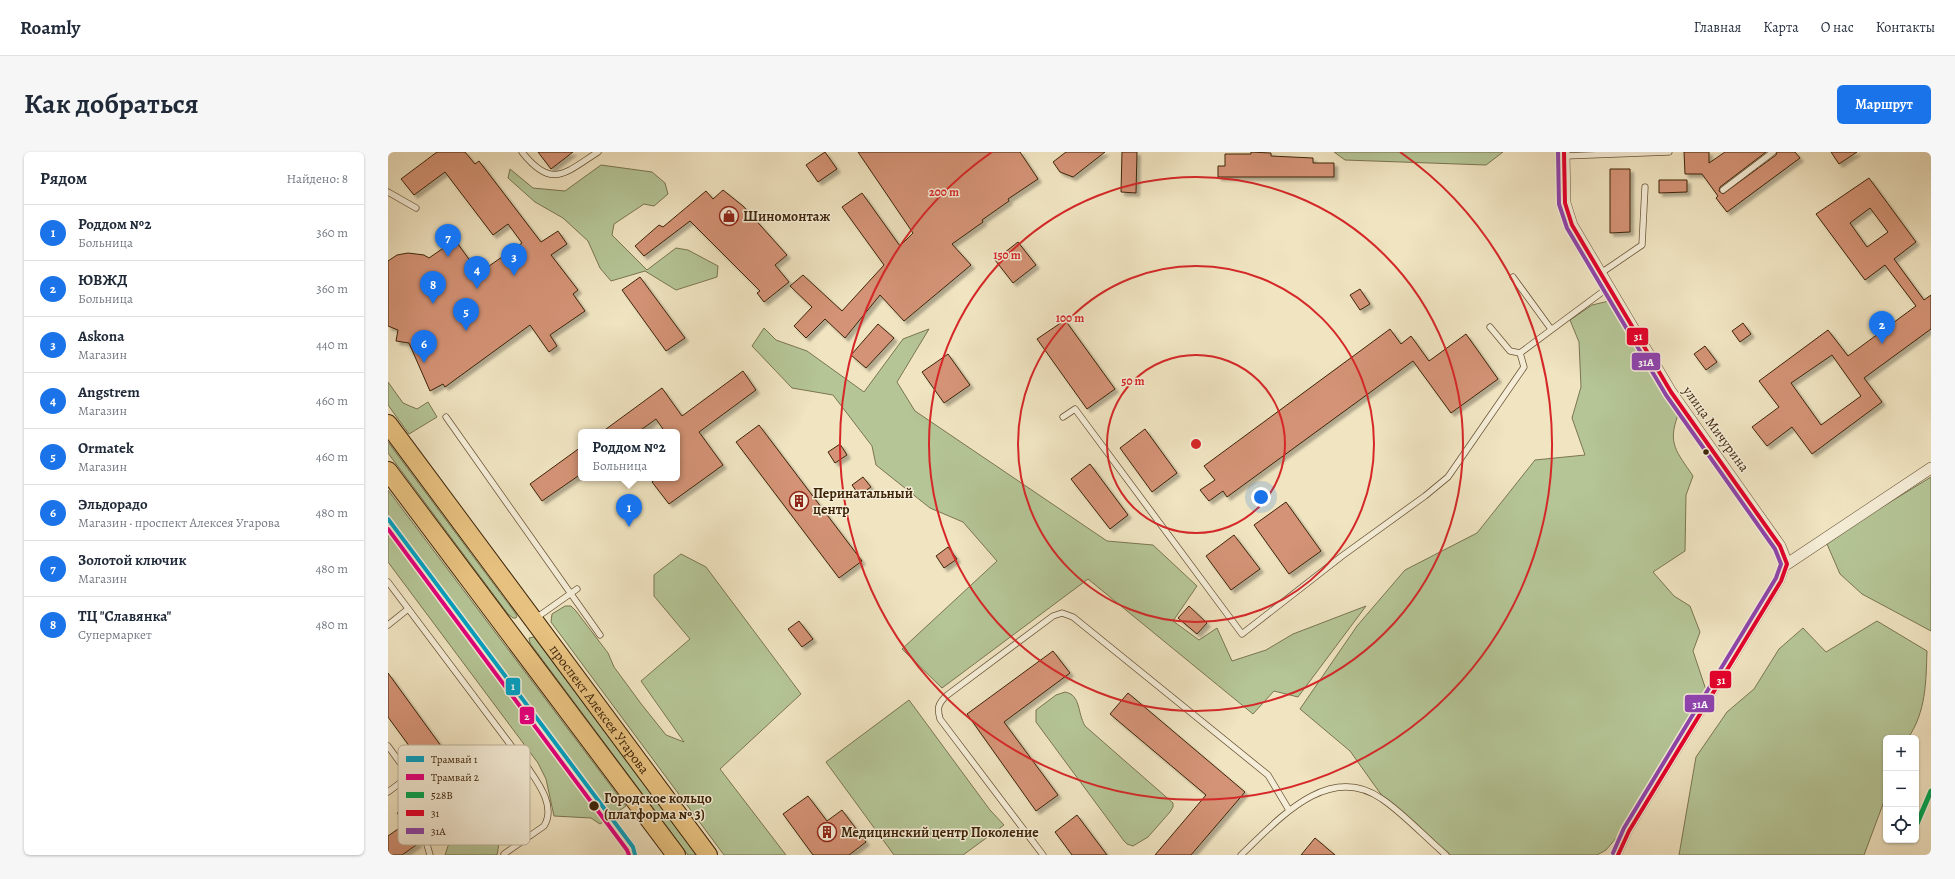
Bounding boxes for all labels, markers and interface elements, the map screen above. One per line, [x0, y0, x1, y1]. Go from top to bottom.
text: Roamly [20, 15, 80, 41]
text: Главная [1694, 18, 1741, 37]
text: Карта [1763, 18, 1799, 37]
text: О нас [1821, 18, 1854, 37]
text: Контакты [1876, 18, 1935, 37]
text: Как добраться [24, 85, 199, 123]
button: Маршрут [1837, 85, 1931, 124]
text: Рядом [40, 167, 87, 190]
text: Найдено: 8 [286, 170, 348, 187]
text: 200 m [929, 184, 959, 200]
shop icon: Шиномонтаж [718, 205, 740, 227]
place label: Шиномонтаж [743, 207, 830, 226]
text: Роддом №2 [78, 214, 151, 234]
text: 1 [51, 224, 55, 241]
text: 360 m [316, 224, 348, 241]
pin: 7 [435, 224, 461, 257]
text: Больница [78, 234, 133, 251]
pin: 3 [501, 243, 527, 276]
text: 150 m [993, 247, 1021, 263]
pin: 4 [464, 256, 490, 289]
text: ЮВЖД [78, 270, 127, 290]
pin: 8 [420, 271, 446, 304]
text: 2 [50, 280, 56, 297]
text: 360 m [316, 280, 348, 297]
text: Больница [78, 290, 133, 307]
pin: 5 [453, 298, 479, 331]
text: 100 m [1056, 310, 1084, 326]
pin: 2 [1869, 311, 1895, 344]
text: Askona [78, 326, 124, 346]
line badge: 31 [1626, 327, 1649, 346]
text: 31 [1634, 329, 1642, 344]
pin: 6 [411, 330, 437, 363]
text: 3 [50, 336, 56, 353]
text: 440 m [316, 336, 348, 353]
text: Магазин [78, 346, 127, 363]
line badge: 31А [1631, 352, 1661, 371]
text: 31А [1638, 355, 1654, 370]
text: 50 m [1121, 373, 1145, 389]
street label: улица Мичурина [1678, 381, 1754, 476]
text: Angstrem [78, 382, 140, 402]
text: 4 [50, 392, 56, 409]
text: 460 m [316, 392, 348, 409]
text: Магазин [78, 402, 127, 419]
popup [578, 429, 680, 481]
text: Роддом №2 [592, 437, 666, 457]
centre of rings [1189, 437, 1203, 451]
text: Ormatek [78, 438, 134, 458]
unlabelled marker [1701, 447, 1711, 457]
text: 5 [50, 448, 56, 465]
text: 460 m [316, 448, 348, 465]
text: Больница [592, 457, 647, 474]
text: Магазин [78, 458, 127, 475]
place label: Перинатальный центр [813, 484, 913, 519]
your location [1251, 487, 1271, 507]
building icon: Перинатальный центр [788, 490, 810, 512]
text: Эльдорадо [78, 494, 148, 514]
pin: 1 [616, 494, 642, 527]
text: 6 [50, 504, 56, 521]
text: 480 m [315, 504, 348, 521]
text: Магазин · проспект Алексея Угарова [78, 514, 280, 531]
text: Золотой ключик [78, 550, 187, 570]
text: 7 [50, 560, 56, 577]
text: 480 m [315, 560, 348, 577]
text: Магазин [78, 570, 127, 587]
text: ТЦ "Славянка" [78, 606, 171, 626]
text: 8 [50, 616, 56, 633]
text: 480 m [315, 616, 348, 633]
text: Супермаркет [78, 626, 152, 643]
street label: проспект Алексея Угарова [545, 640, 654, 778]
line badge: 31 [1709, 670, 1732, 689]
text: 31 [1717, 673, 1725, 688]
line badge: 1 [505, 677, 521, 696]
text: 1 [511, 679, 515, 694]
line badge: 31А [1684, 694, 1715, 713]
text: 31А [1692, 697, 1708, 712]
line badge: 2 [519, 706, 535, 725]
text: 2 [524, 709, 530, 724]
map controls [1883, 735, 1919, 843]
button: + [1883, 735, 1919, 771]
legend [398, 745, 530, 845]
text: Трамвай 1 [431, 752, 478, 767]
text: Трамвай 2 [431, 770, 479, 785]
button: − [1883, 771, 1919, 807]
text: 528В [431, 788, 453, 803]
place label: Городское кольцо (платформа № 3) [604, 789, 712, 824]
marker: Городское кольцо (платформа № 3) [587, 799, 601, 813]
text: 31 [431, 806, 440, 821]
button: locate [1883, 807, 1919, 843]
building icon: Медицинский центр Поколение [816, 821, 838, 843]
place label: Медицинский центр Поколение [841, 823, 1039, 842]
text: 31А [431, 824, 446, 839]

